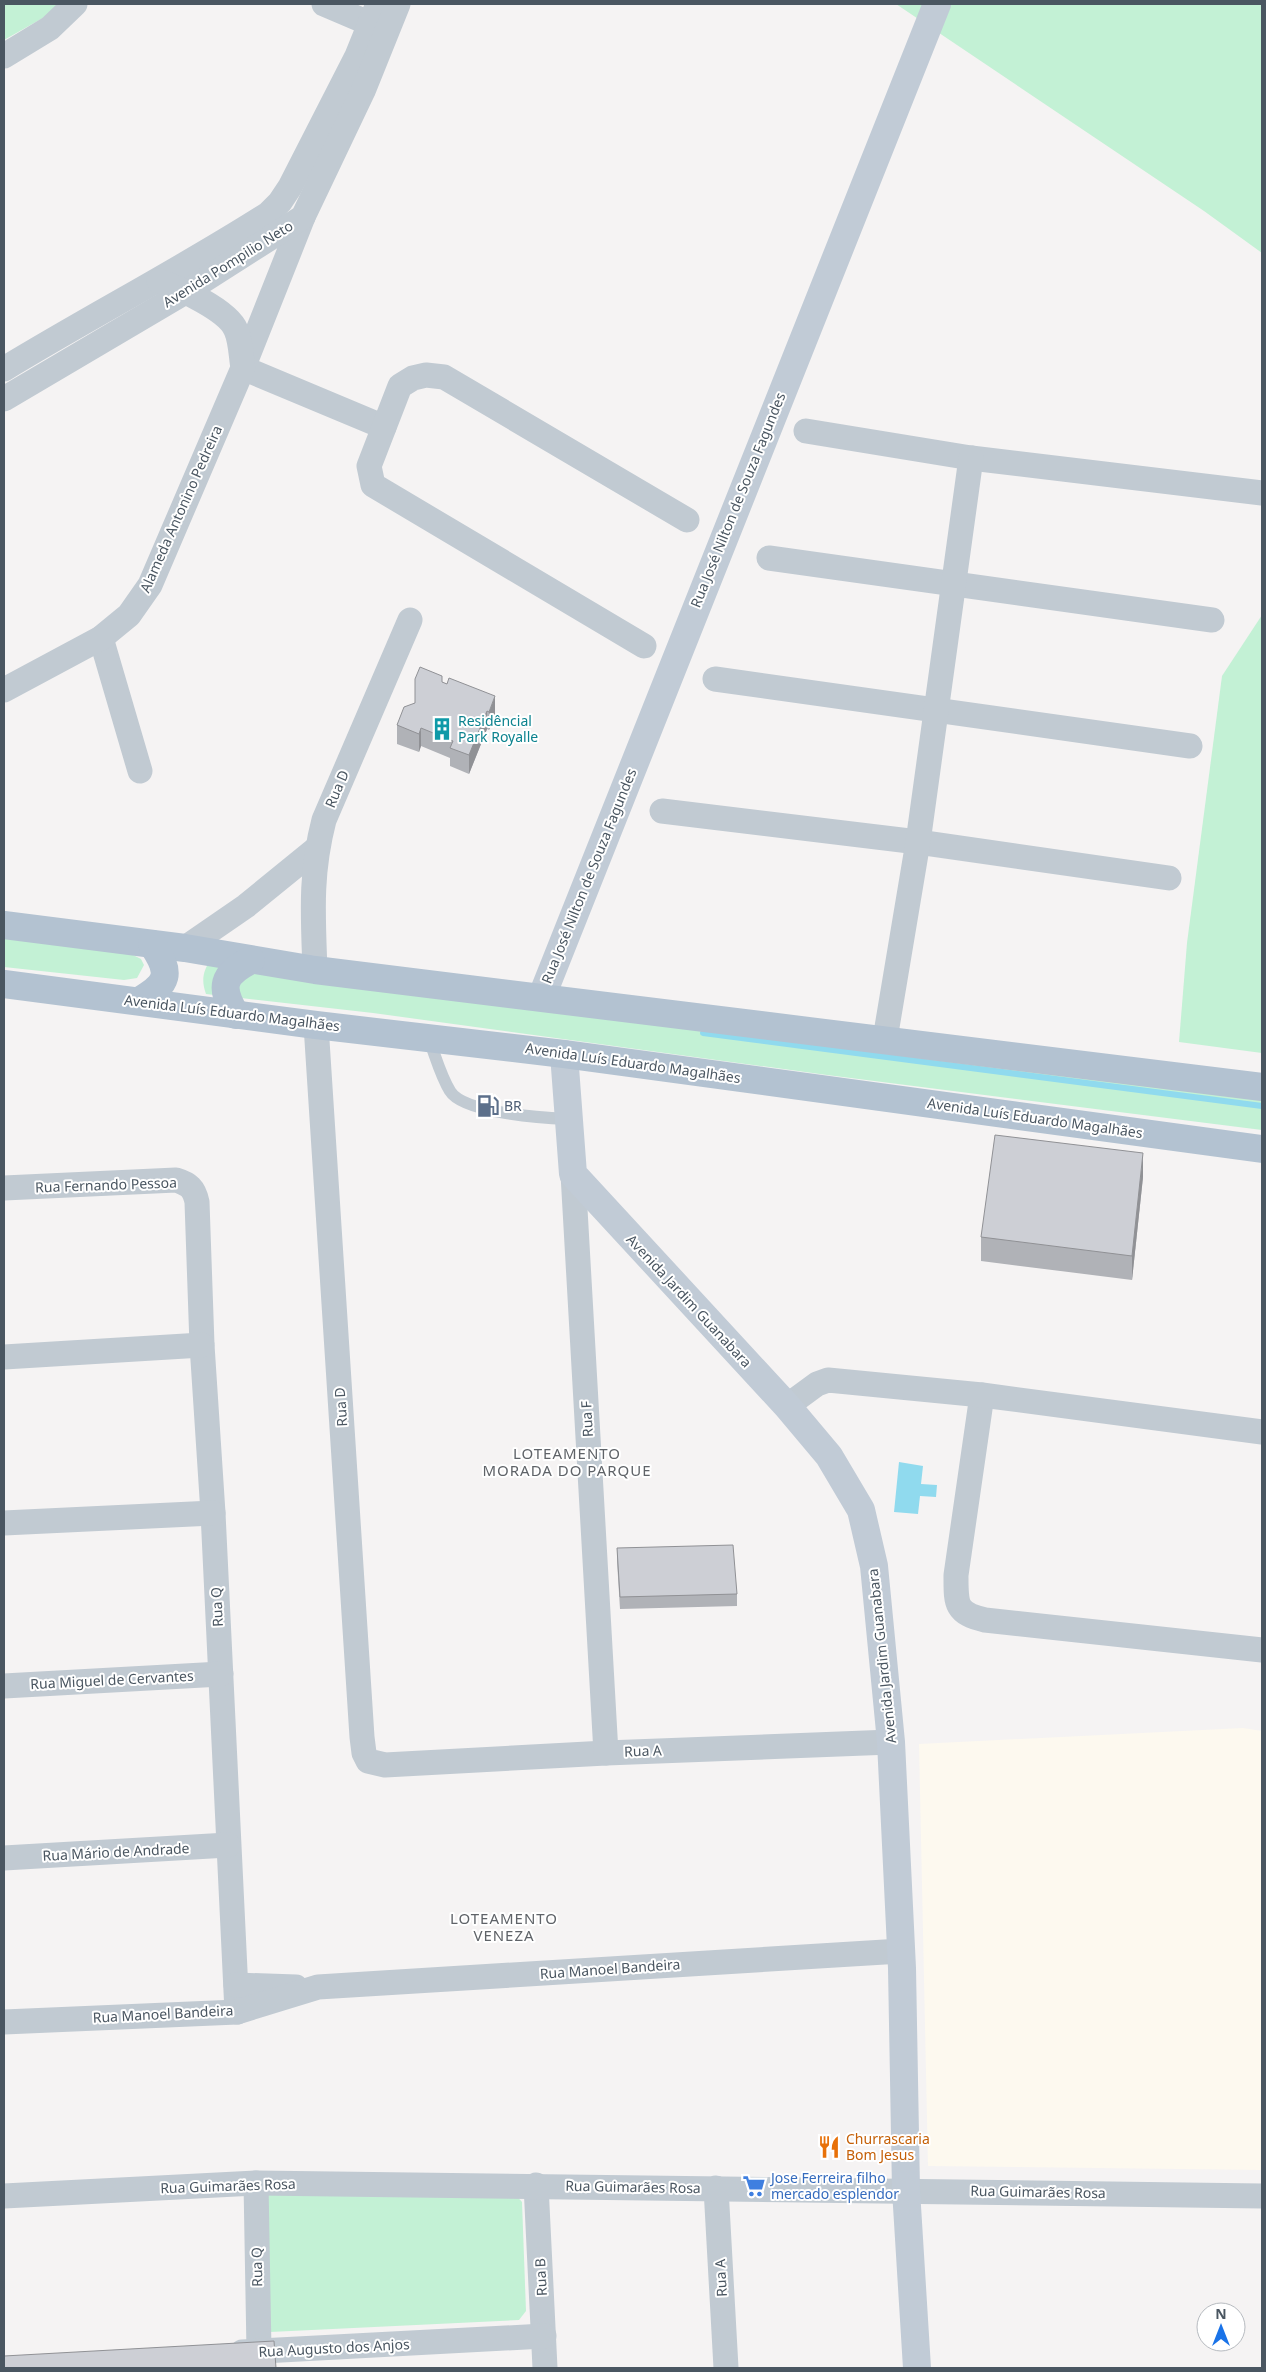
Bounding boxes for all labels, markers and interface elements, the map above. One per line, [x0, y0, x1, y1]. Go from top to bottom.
street label: Avenida Pompilio Neto [159, 216, 296, 311]
street label: Rua José Nilton de Souza Fagundes [686, 389, 790, 610]
street label: Alameda Antonino Pedreira [135, 422, 226, 595]
place label: Residêncial Park Royalle [458, 711, 538, 746]
building icon: Residêncial Park Royalle [429, 716, 455, 742]
street label: Rua José Nilton de Souza Fagundes [537, 765, 641, 986]
street label: Rua D [320, 767, 353, 811]
street label: Avenida Luís Eduardo Magalhães [123, 990, 341, 1035]
street label: Avenida Luís Eduardo Magalhães [524, 1038, 742, 1087]
fuel station icon: BR [475, 1093, 501, 1119]
street label: Avenida Luís Eduardo Magalhães [926, 1093, 1144, 1142]
place label: BR [504, 1096, 522, 1115]
street label: Rua Fernando Pessoa [35, 1173, 177, 1196]
street label: Avenida Jardim Guanabara [623, 1230, 756, 1371]
street label: Rua D [330, 1387, 351, 1427]
street label: Rua F [576, 1400, 597, 1438]
district label: LOTEAMENTO MORADA DO PARQUE [482, 1443, 652, 1480]
street label: Avenida Jardim Guanabara [863, 1568, 900, 1744]
street label: Rua Q [206, 1587, 227, 1627]
street label: Rua Miguel de Cervantes [30, 1666, 194, 1693]
street label: Rua A [624, 1740, 662, 1761]
street label: Rua Mário de Andrade [42, 1838, 190, 1865]
district label: LOTEAMENTO VENEZA [450, 1908, 558, 1945]
street label: Rua Manoel Bandeira [539, 1954, 681, 1983]
street label: Rua Manoel Bandeira [92, 2000, 234, 2027]
place label: Churrascaria Bom Jesus [846, 2129, 930, 2164]
restaurant icon: Churrascaria Bom Jesus [816, 2134, 842, 2160]
place label: Jose Ferreira filho mercado esplendor [769, 2168, 899, 2203]
supermarket icon: Jose Ferreira filho mercado esplendor [741, 2173, 767, 2199]
street label: Rua Guimarães Rosa [160, 2174, 296, 2197]
street label: Rua Guimarães Rosa [565, 2176, 701, 2197]
street label: Rua Guimarães Rosa [970, 2181, 1106, 2202]
street label: Rua Q [247, 2247, 266, 2287]
street label: Rua B [530, 2258, 551, 2296]
street label: Rua A [710, 2259, 731, 2297]
north arrow [1196, 2302, 1246, 2352]
text: N [1215, 2304, 1227, 2323]
street label: Rua Augusto dos Anjos [258, 2334, 410, 2361]

